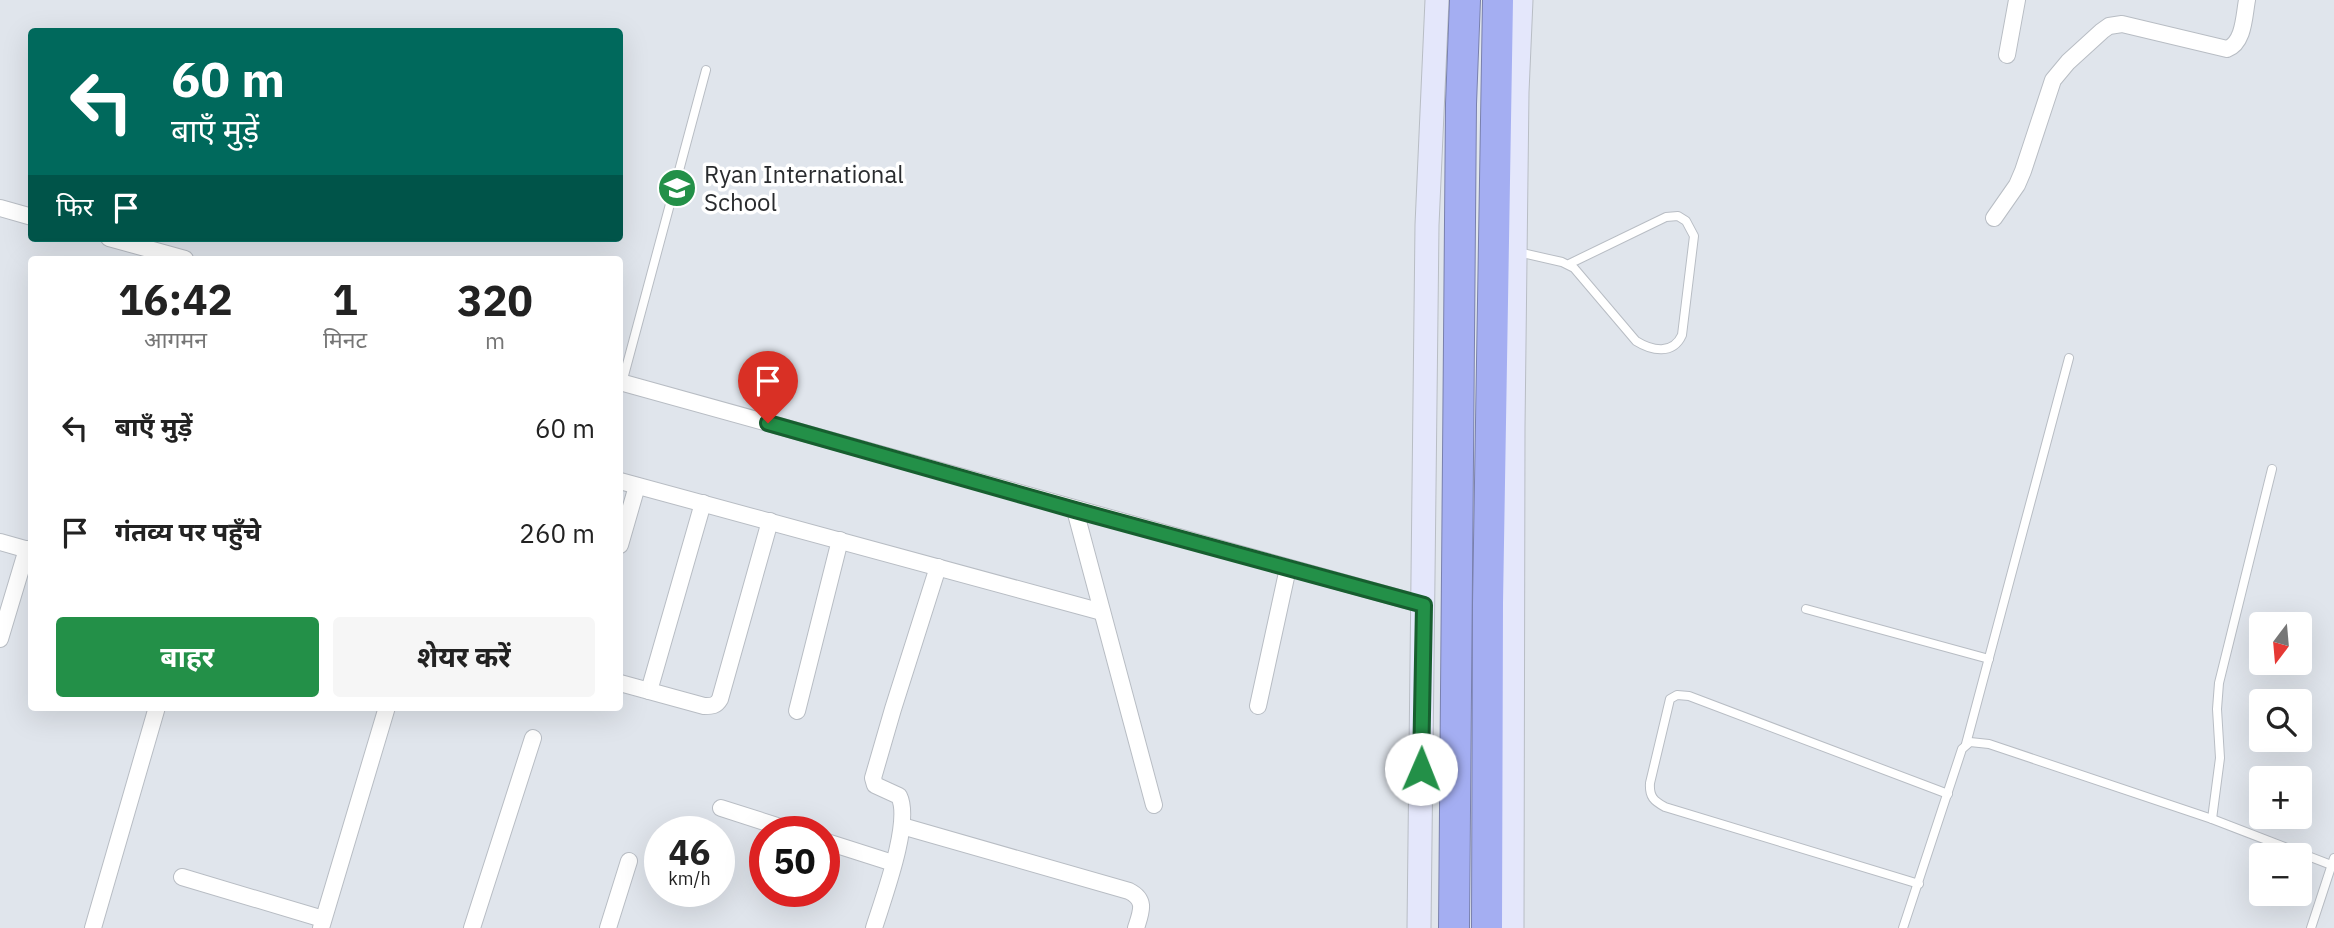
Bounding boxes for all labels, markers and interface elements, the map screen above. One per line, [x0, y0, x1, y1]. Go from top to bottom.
text: 60 m [171, 47, 285, 110]
icon: left [56, 56, 147, 147]
text: बाएँ मुड़ें [171, 109, 259, 151]
place label: Ryan International School [704, 158, 904, 218]
school or university icon: Ryan International School [656, 167, 698, 209]
text: फिर [56, 189, 93, 223]
icon: arrive [107, 189, 145, 227]
text: 16:42 [118, 272, 233, 327]
text: 1 [332, 272, 358, 327]
text: 320 [457, 273, 533, 328]
text: आगमन [144, 324, 207, 354]
text: मिनट [323, 324, 367, 354]
text: m [485, 325, 505, 355]
pin [738, 351, 798, 423]
icon: arrive [749, 362, 787, 400]
icon: left [56, 409, 94, 447]
text: बाएँ मुड़ें [115, 409, 192, 443]
text: 60 m [535, 411, 595, 445]
icon: arrive [56, 514, 94, 552]
text: गंतव्य पर पहुँचे [115, 514, 261, 548]
text: 260 m [519, 516, 595, 550]
north arrow [2249, 612, 2312, 676]
map controls [2249, 612, 2312, 906]
button: बाहर [56, 617, 319, 697]
button: शेयर करें [333, 617, 595, 697]
button: search [2249, 689, 2312, 752]
position arrow [1384, 732, 1458, 806]
button: + [2249, 766, 2312, 829]
speed limit sign: 50 [749, 816, 840, 907]
text: 46 [668, 829, 711, 875]
button: − [2249, 843, 2312, 906]
text: km/h [668, 867, 711, 890]

